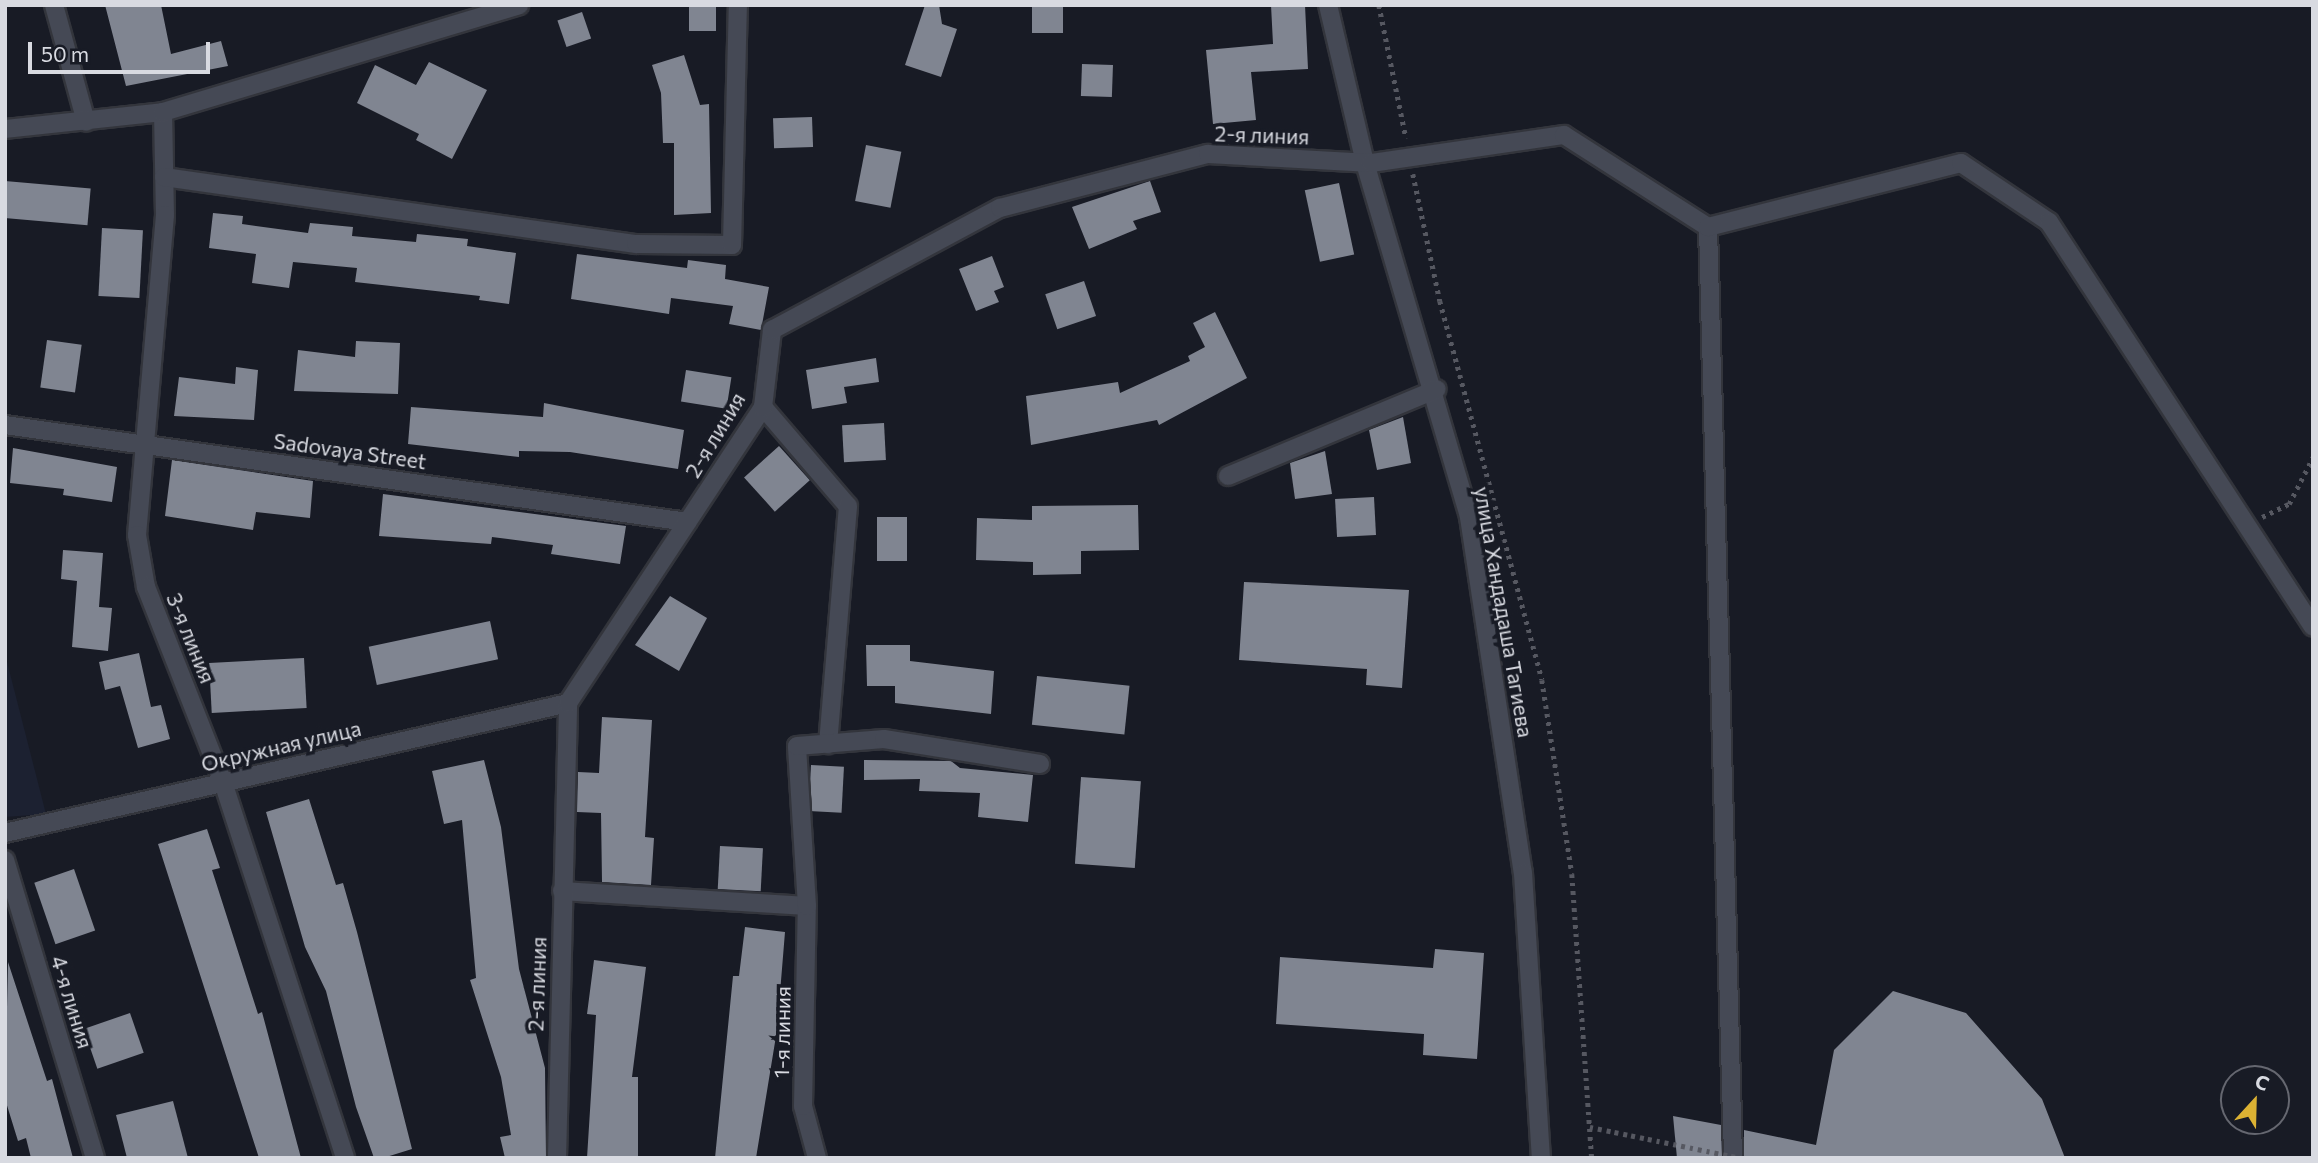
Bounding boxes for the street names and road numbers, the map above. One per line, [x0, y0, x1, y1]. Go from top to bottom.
street label: 2-я линия [1214, 121, 1310, 149]
street label: 2-я линия [680, 388, 750, 482]
street label: Sadovaya Street [272, 428, 428, 474]
street label: улица Хандадаша Тагиева [1470, 485, 1538, 739]
street label: 3-я линия [162, 589, 220, 687]
street label: Окружная улица [199, 715, 363, 777]
street label: 2-я линия [523, 936, 551, 1032]
street label: 4-я линия [46, 953, 98, 1051]
street label: 1-я линия [769, 986, 795, 1078]

